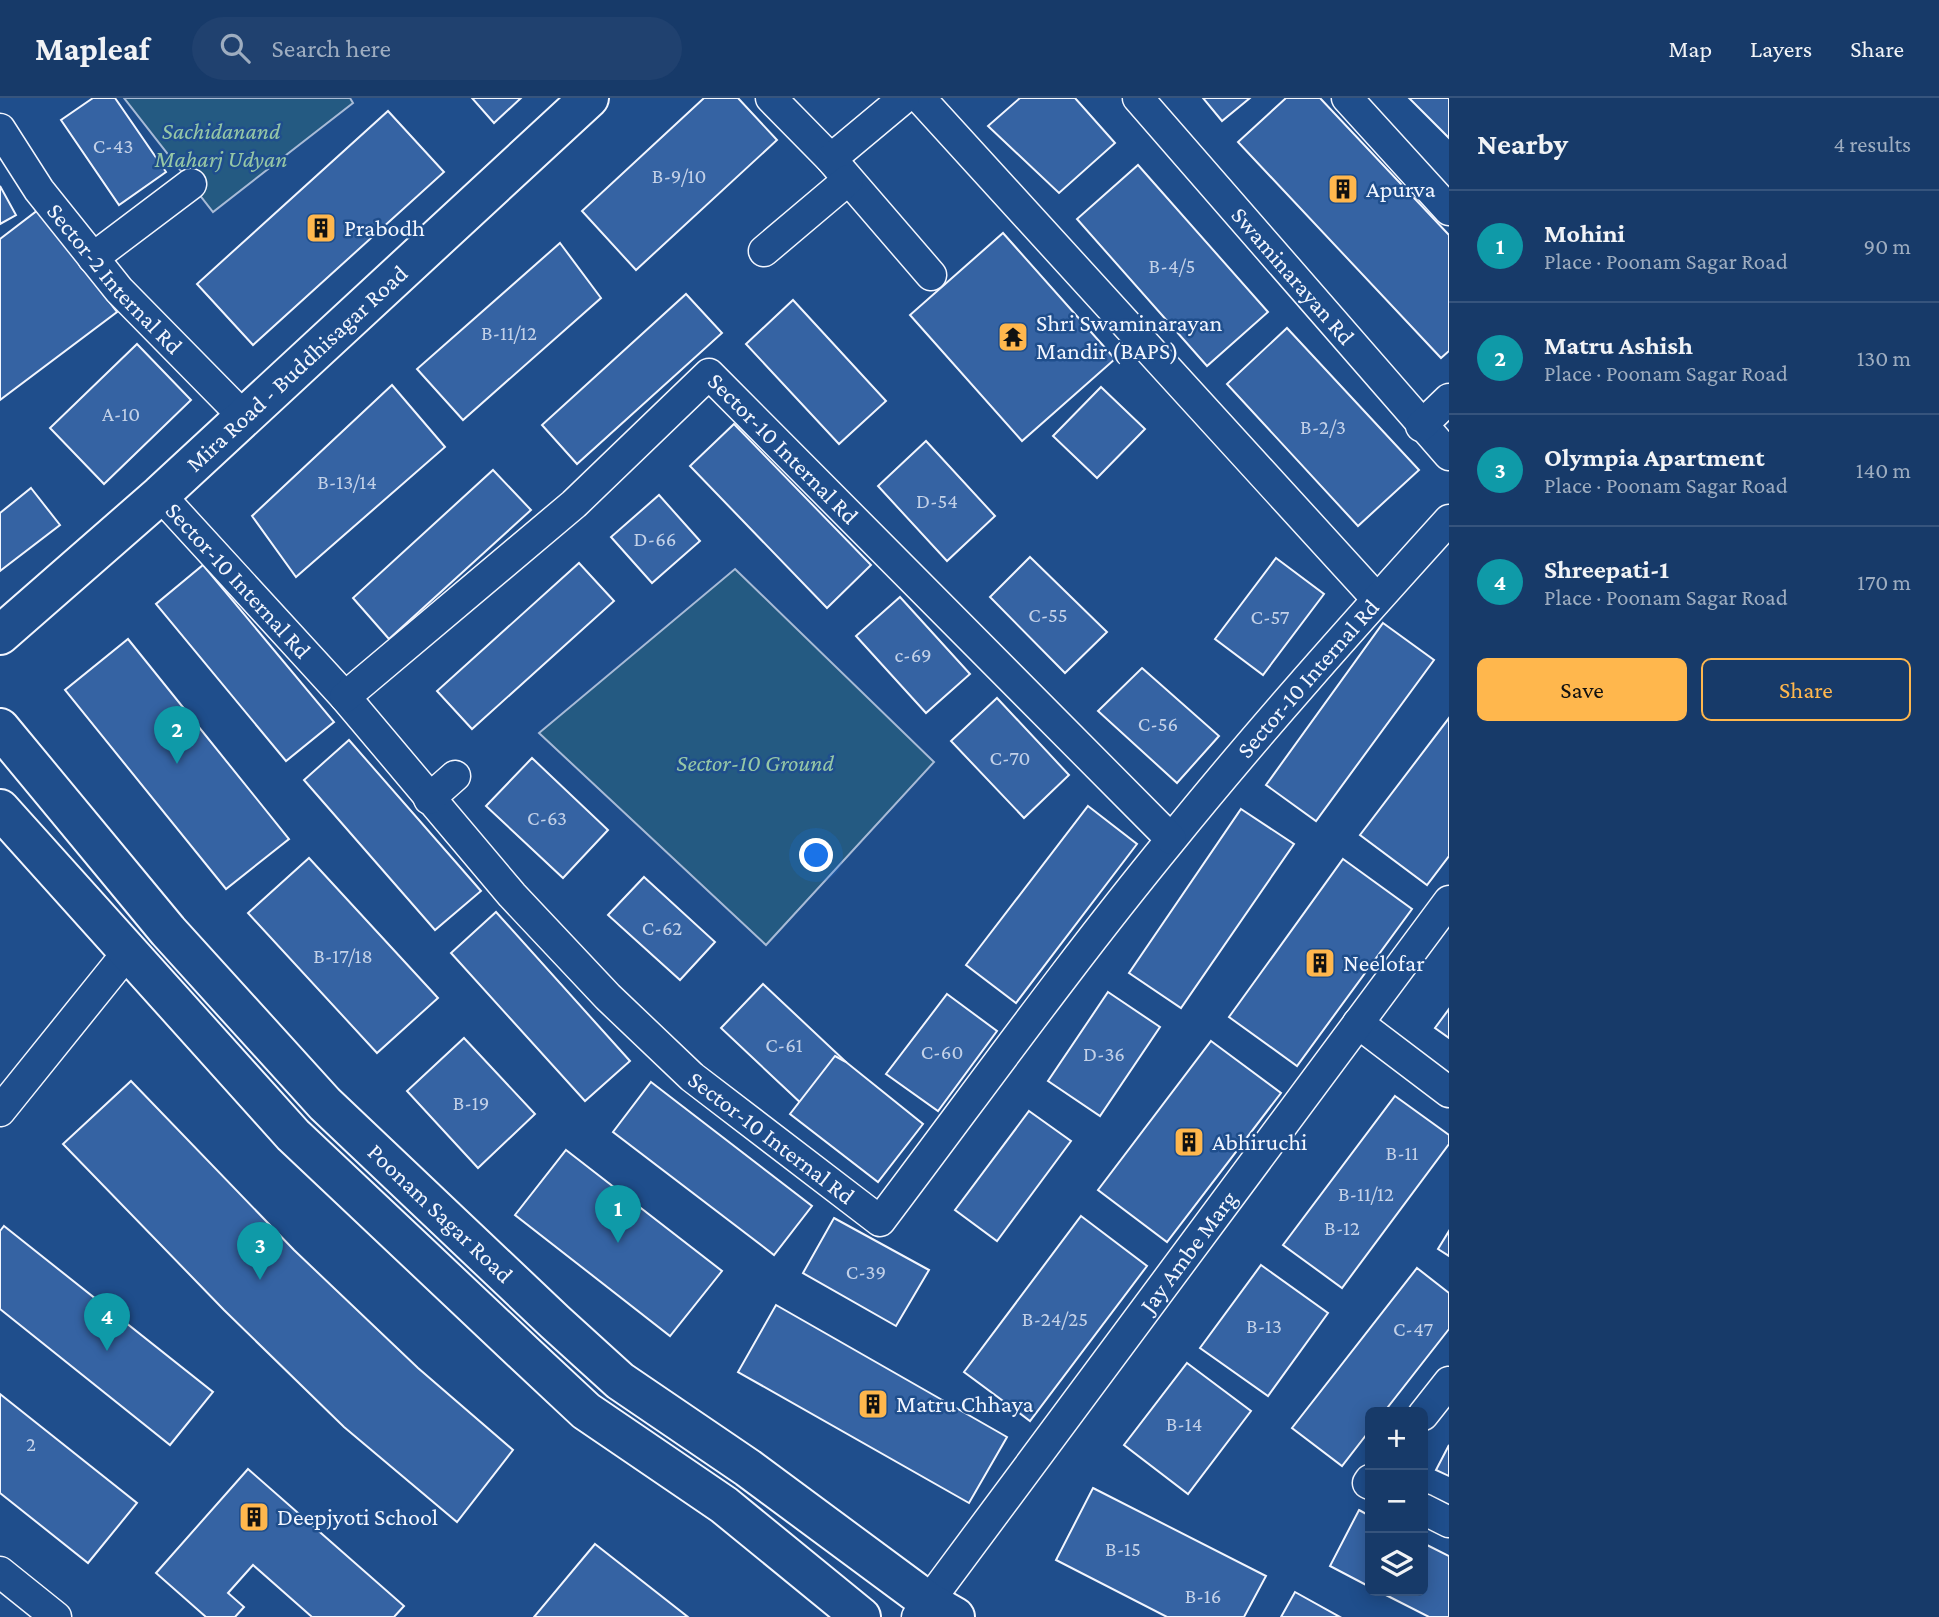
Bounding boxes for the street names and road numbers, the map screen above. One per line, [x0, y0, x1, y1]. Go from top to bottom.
street label: Sector-2 Internal Rd [42, 197, 188, 360]
street label: Swaminarayan Rd [1226, 201, 1361, 350]
street label: Mira Road - Buddhisagar Road [180, 259, 413, 477]
street label: Sector-10 Internal Rd [703, 367, 864, 530]
street label: Sector-10 Internal Rd [161, 497, 317, 664]
street label: Sector-10 Internal Rd [1231, 593, 1384, 763]
street label: Sector-10 Internal Rd [683, 1065, 860, 1210]
street label: Poonam Sagar Road [362, 1138, 519, 1288]
street label: Jay Ambe Marg [1133, 1185, 1242, 1319]

